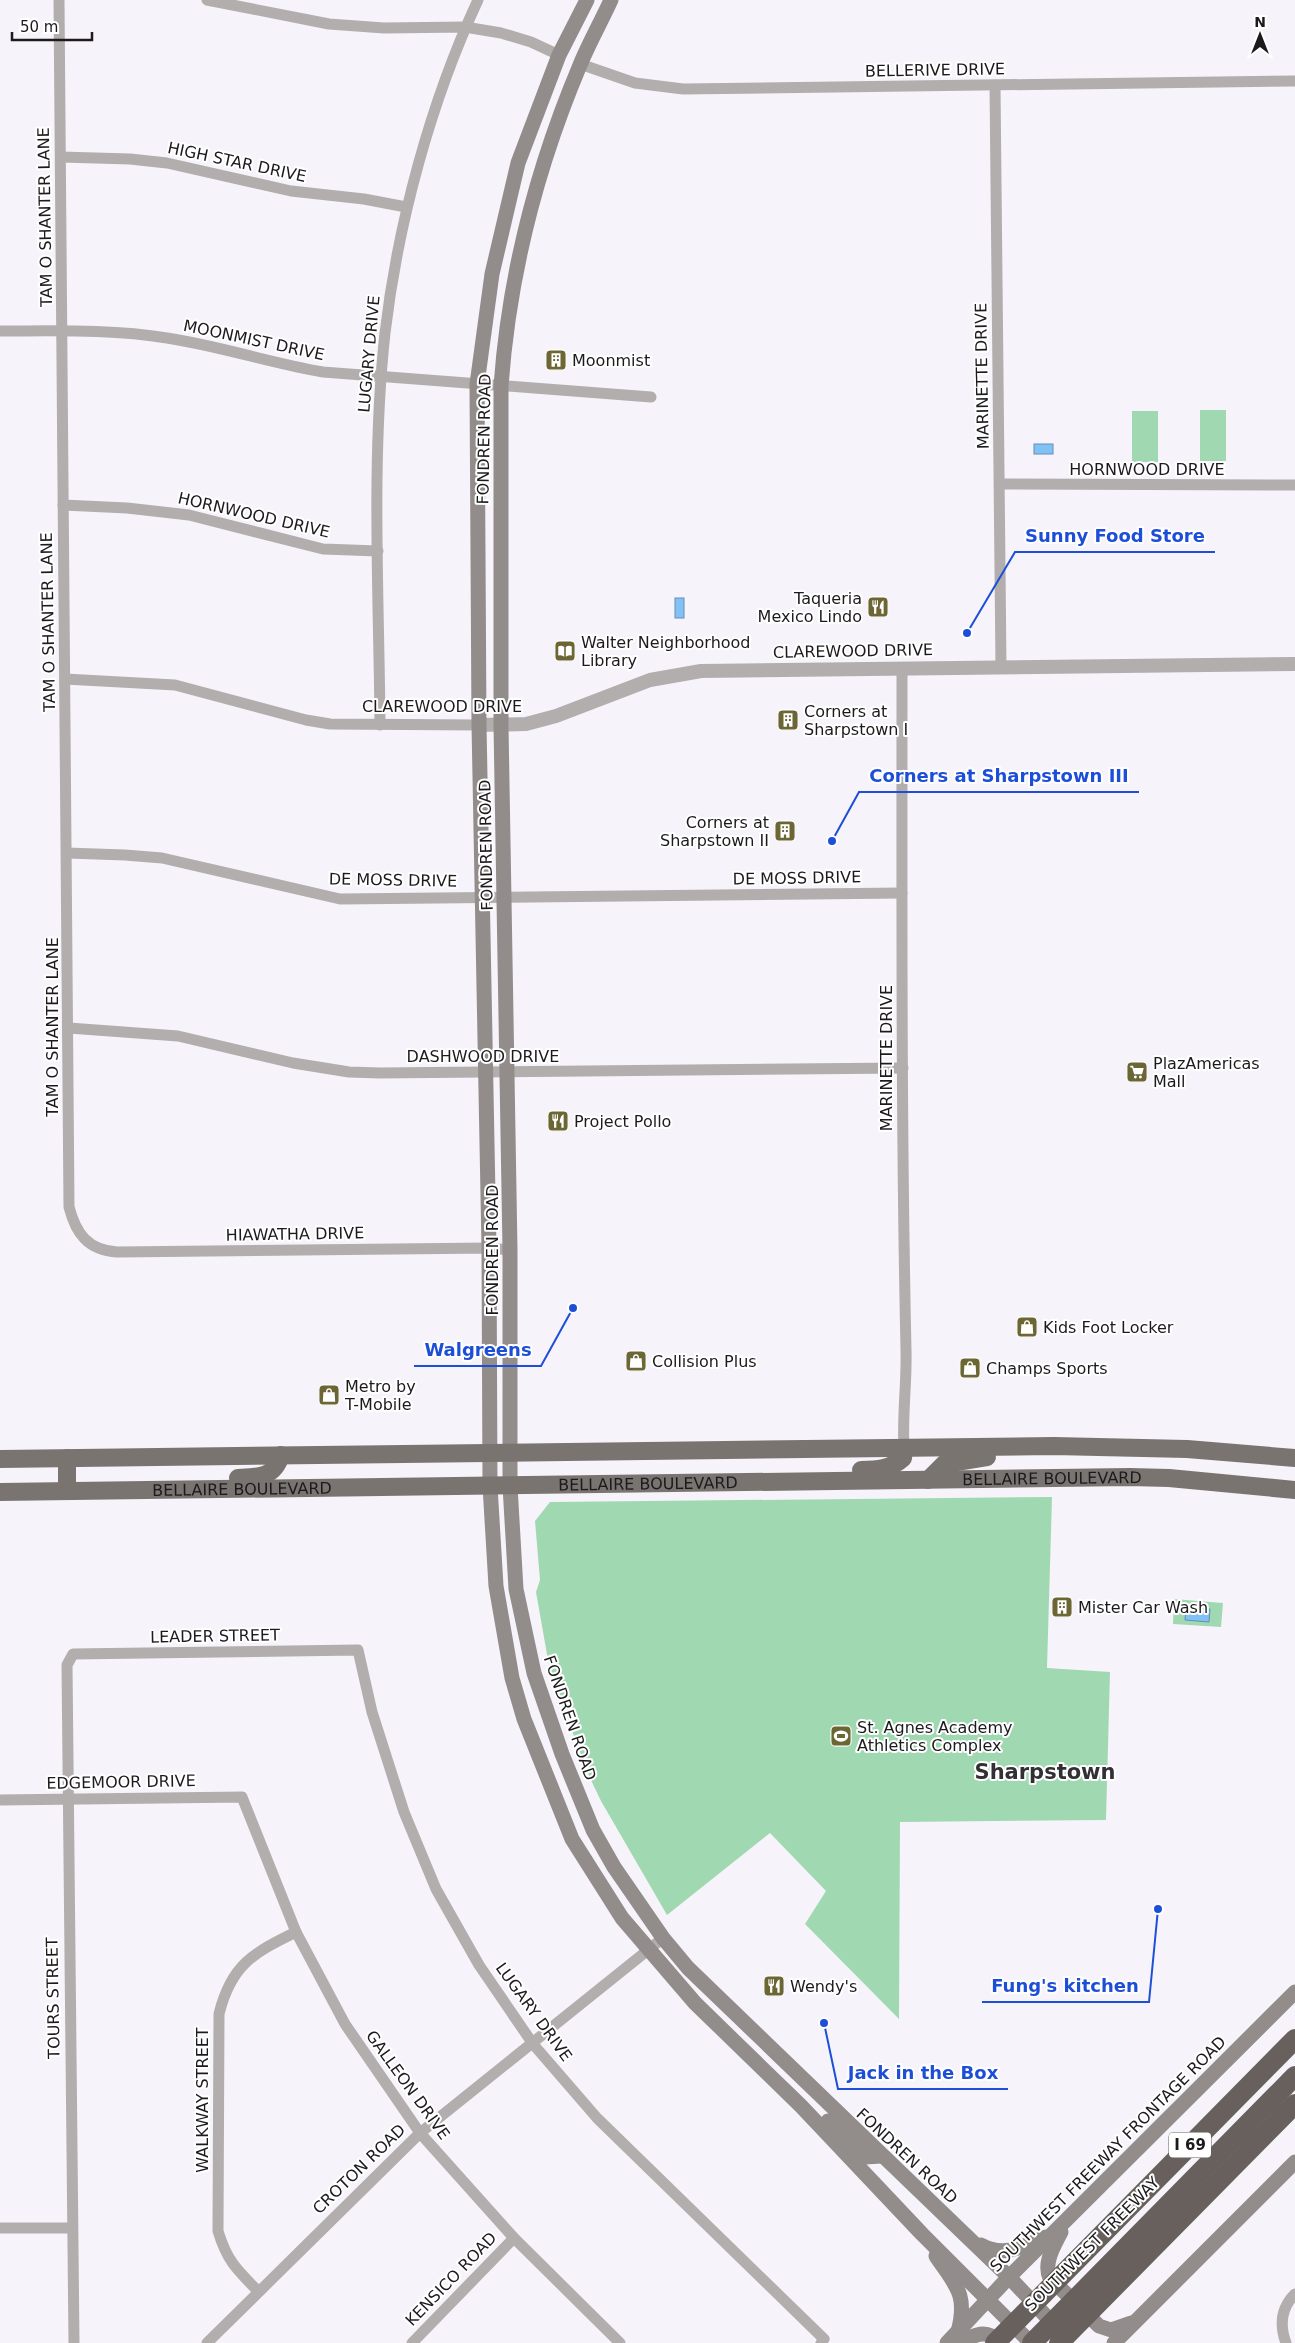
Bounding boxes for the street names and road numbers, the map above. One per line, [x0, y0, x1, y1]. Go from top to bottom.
street label: BELLERIVE DRIVE [865, 59, 1005, 81]
street label: TAM O SHANTER LANE [34, 127, 56, 308]
street label: HIGH STAR DRIVE [166, 138, 308, 186]
street label: LUGARY DRIVE [354, 295, 384, 413]
street label: MARINETTE DRIVE [971, 303, 993, 449]
street label: MOONMIST DRIVE [182, 316, 326, 364]
street label: FONDREN ROAD [473, 373, 495, 505]
street label: HORNWOOD DRIVE [1069, 460, 1225, 479]
street label: HORNWOOD DRIVE [176, 488, 332, 542]
street label: TAM O SHANTER LANE [37, 532, 59, 713]
street label: CLAREWOOD DRIVE [773, 640, 933, 662]
street label: CLAREWOOD DRIVE [362, 697, 522, 716]
street label: FONDREN ROAD [475, 779, 497, 911]
street label: DE MOSS DRIVE [733, 867, 861, 889]
street label: DE MOSS DRIVE [329, 869, 457, 891]
street label: TAM O SHANTER LANE [43, 937, 62, 1118]
street label: MARINETTE DRIVE [877, 985, 896, 1131]
street label: DASHWOOD DRIVE [407, 1047, 559, 1066]
street label: FONDREN ROAD [483, 1184, 502, 1316]
street label: HIAWATHA DRIVE [226, 1223, 364, 1245]
street label: BELLAIRE BOULEVARD [962, 1467, 1142, 1489]
street label: BELLAIRE BOULEVARD [558, 1473, 738, 1494]
street label: BELLAIRE BOULEVARD [152, 1478, 332, 1499]
street label: LEADER STREET [150, 1625, 280, 1647]
street label: FONDREN ROAD [540, 1653, 600, 1783]
street label: EDGEMOOR DRIVE [46, 1771, 196, 1793]
street label: TOURS STREET [42, 1937, 64, 2060]
street label: LUGARY DRIVE [492, 1959, 576, 2065]
street label: WALKWAY STREET [193, 2027, 212, 2173]
street label: GALLEON DRIVE [362, 2027, 454, 2143]
street label: SOUTHWEST FREEWAY FRONTAGE ROAD [986, 2032, 1230, 2276]
street label: FONDREN ROAD [853, 2104, 961, 2208]
street label: CROTON ROAD [309, 2120, 409, 2218]
road number: I 69 [1169, 2132, 1211, 2158]
street label: SOUTHWEST FREEWAY [1021, 2173, 1163, 2315]
street label: KENSICO ROAD [401, 2228, 501, 2330]

